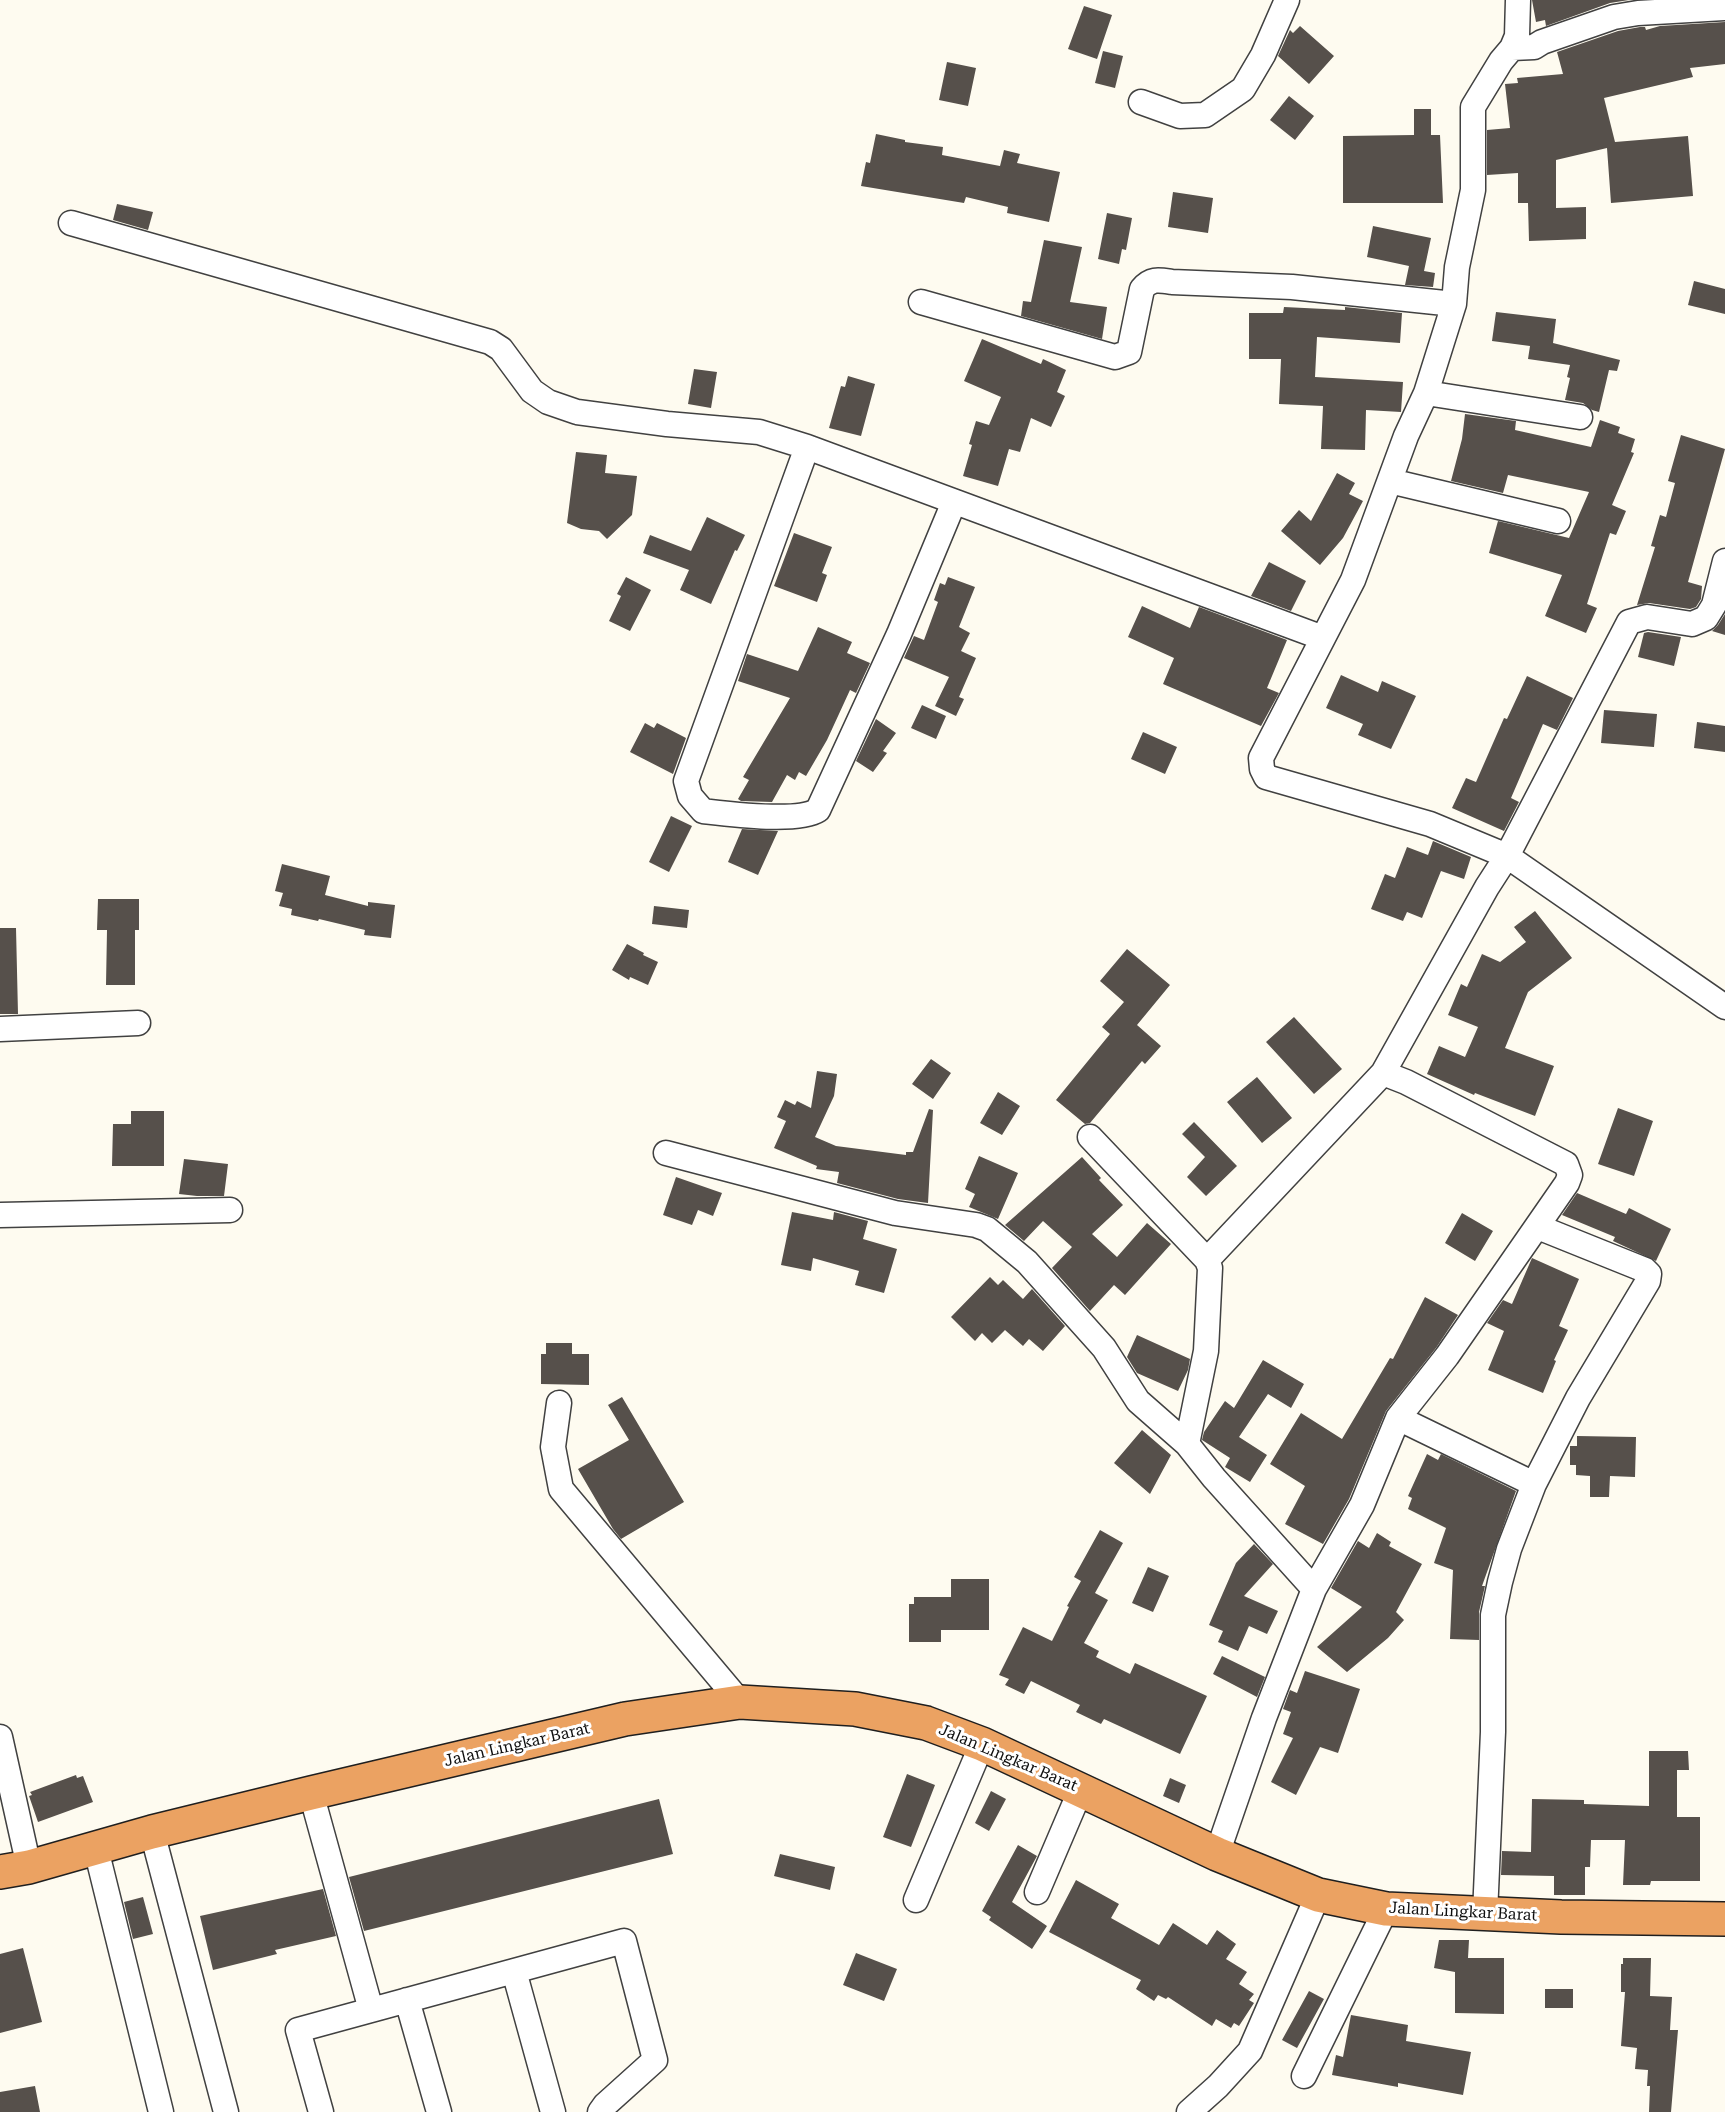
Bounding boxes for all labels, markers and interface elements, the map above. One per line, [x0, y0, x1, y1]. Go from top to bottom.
street label: Jalan Lingkar Barat [442, 1719, 592, 1771]
street label: Jalan Lingkar Barat [936, 1720, 1080, 1796]
street label: Jalan Lingkar Barat [1388, 1899, 1538, 1925]

